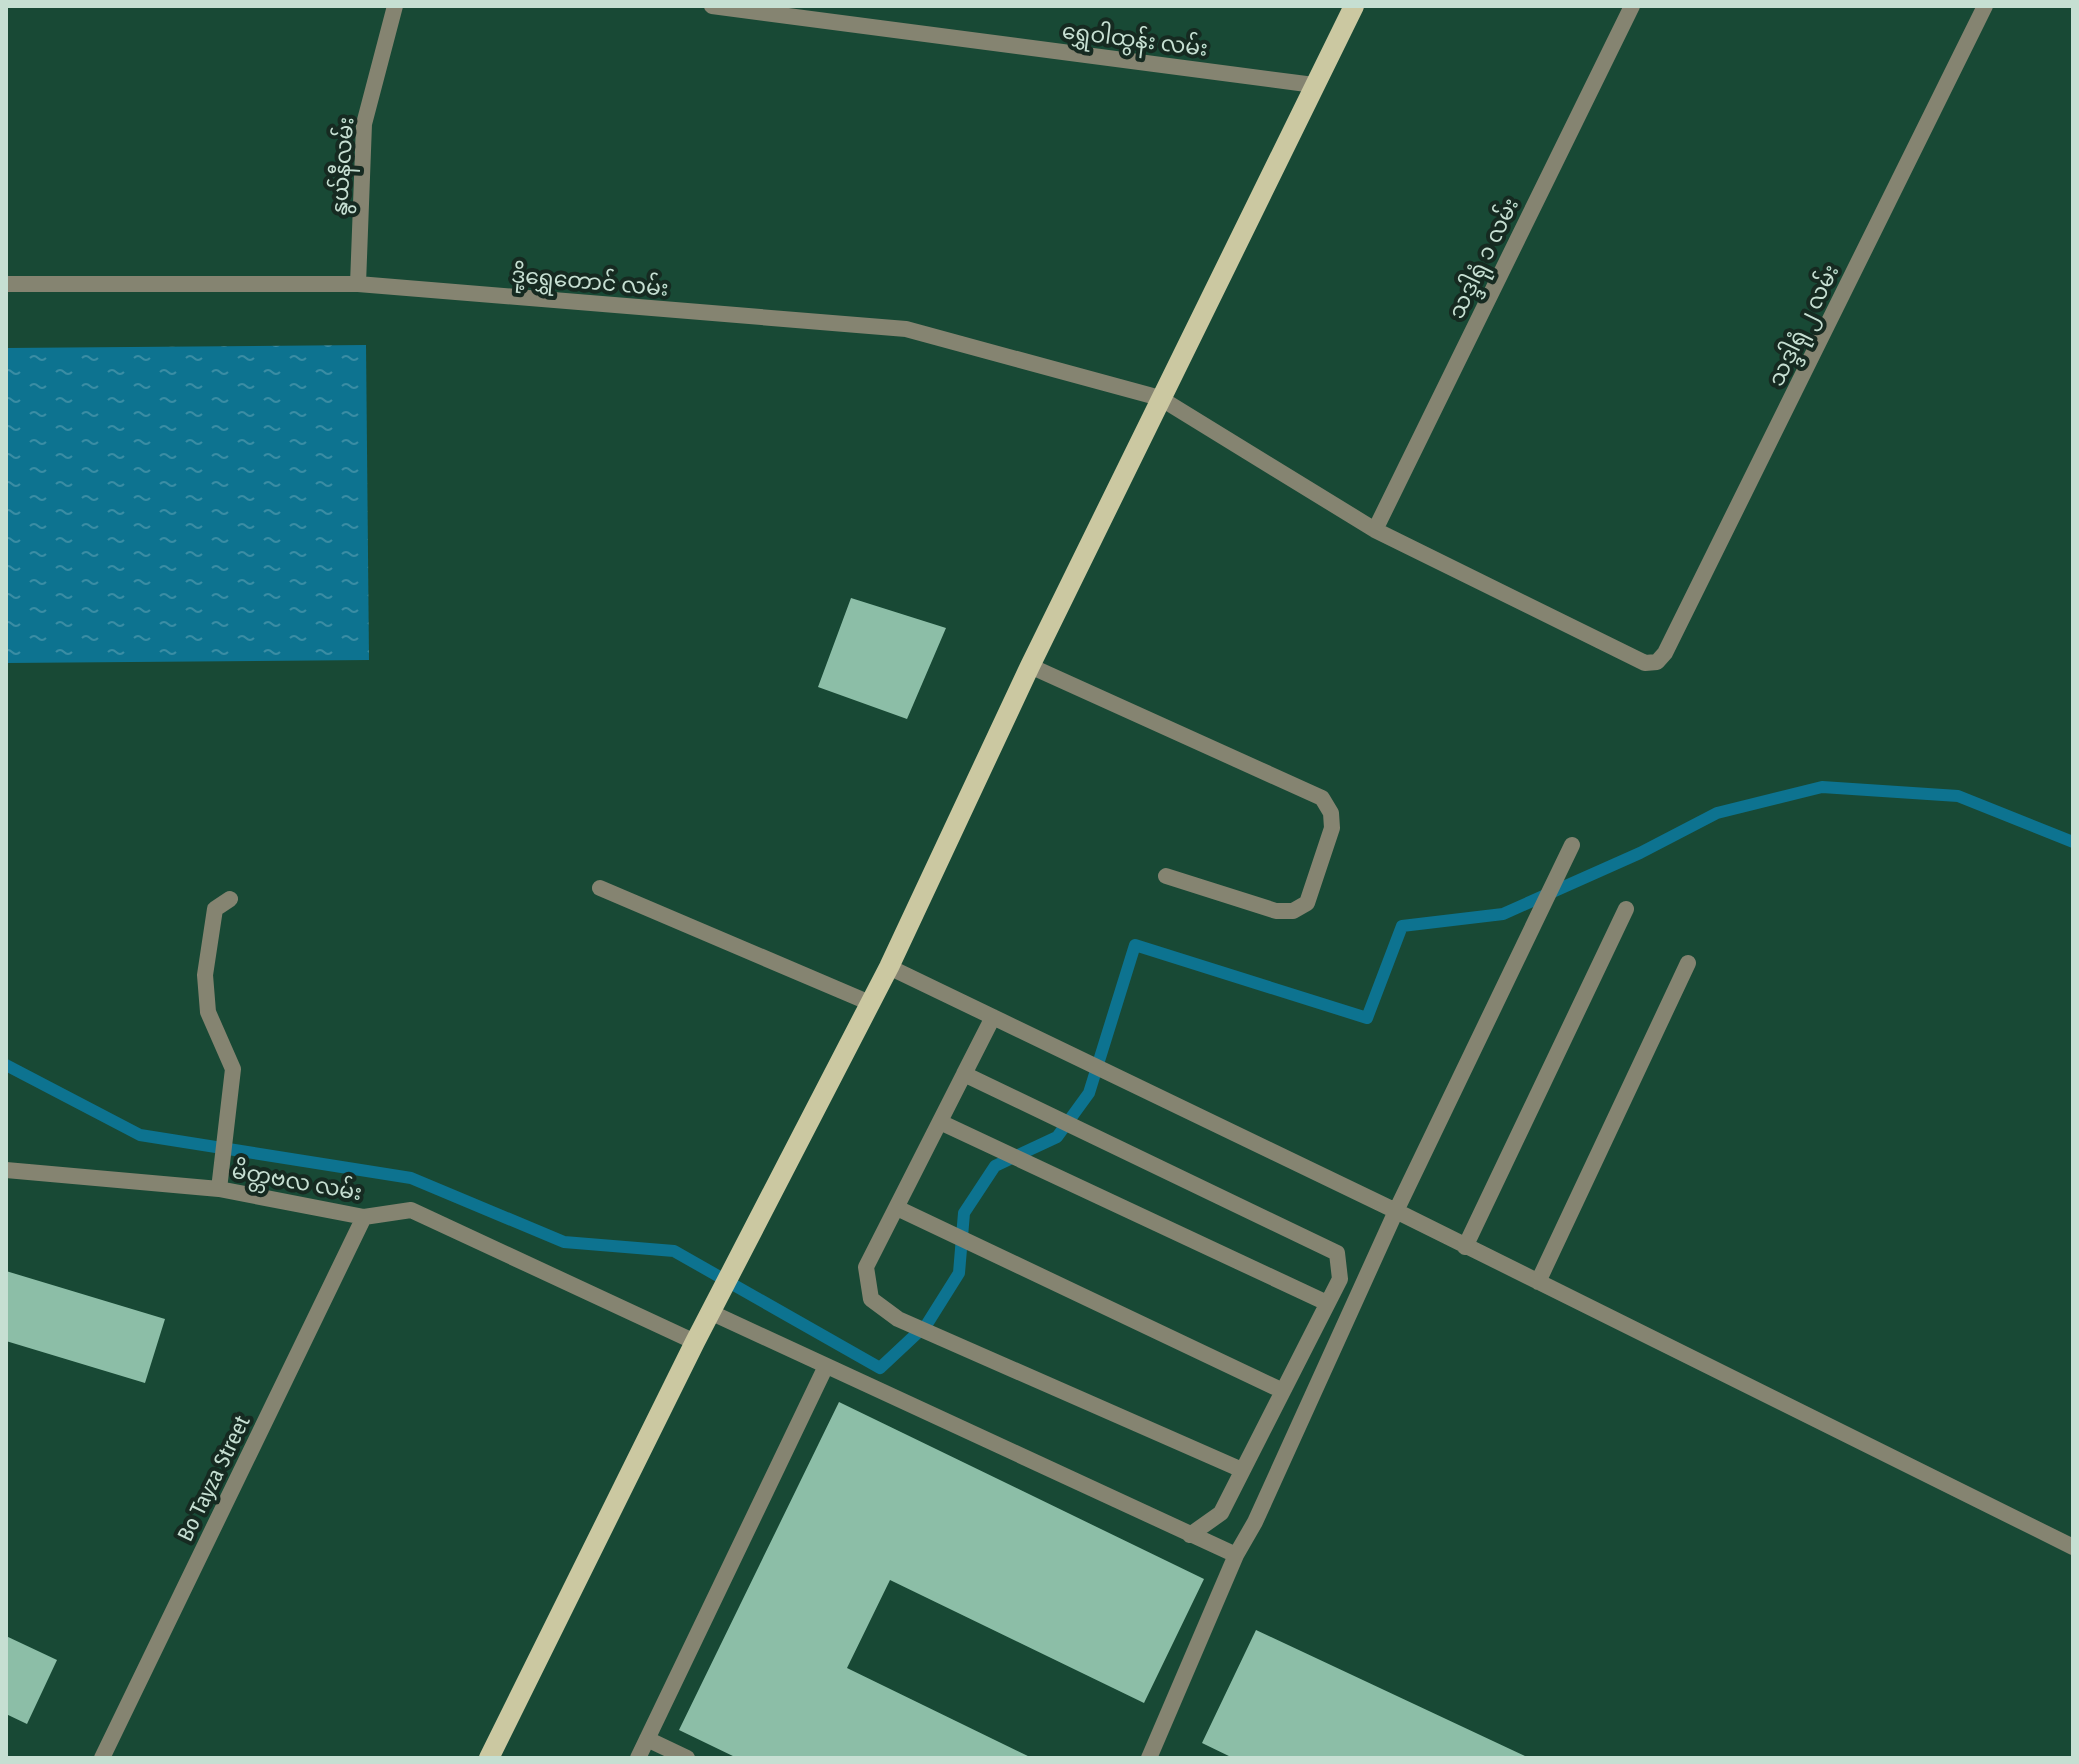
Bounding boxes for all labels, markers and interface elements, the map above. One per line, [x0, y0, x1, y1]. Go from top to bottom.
street label: ရွှေဝါထွန်း လမ်း [1060, 15, 1210, 66]
street label: နွယ်နီလမ်း [324, 116, 363, 216]
street label: သဒ္ဒါရုံ ၁ လမ်း [1441, 193, 1528, 325]
street label: ဒို့ရွှေတောင် လမ်း [510, 259, 670, 306]
street label: သဒ္ဒါရုံ ၂ လမ်း [1761, 259, 1849, 393]
street label: မိတ္တဗလ လမ်း [229, 1155, 364, 1210]
street label: Bo Tayza Street [171, 1410, 256, 1546]

